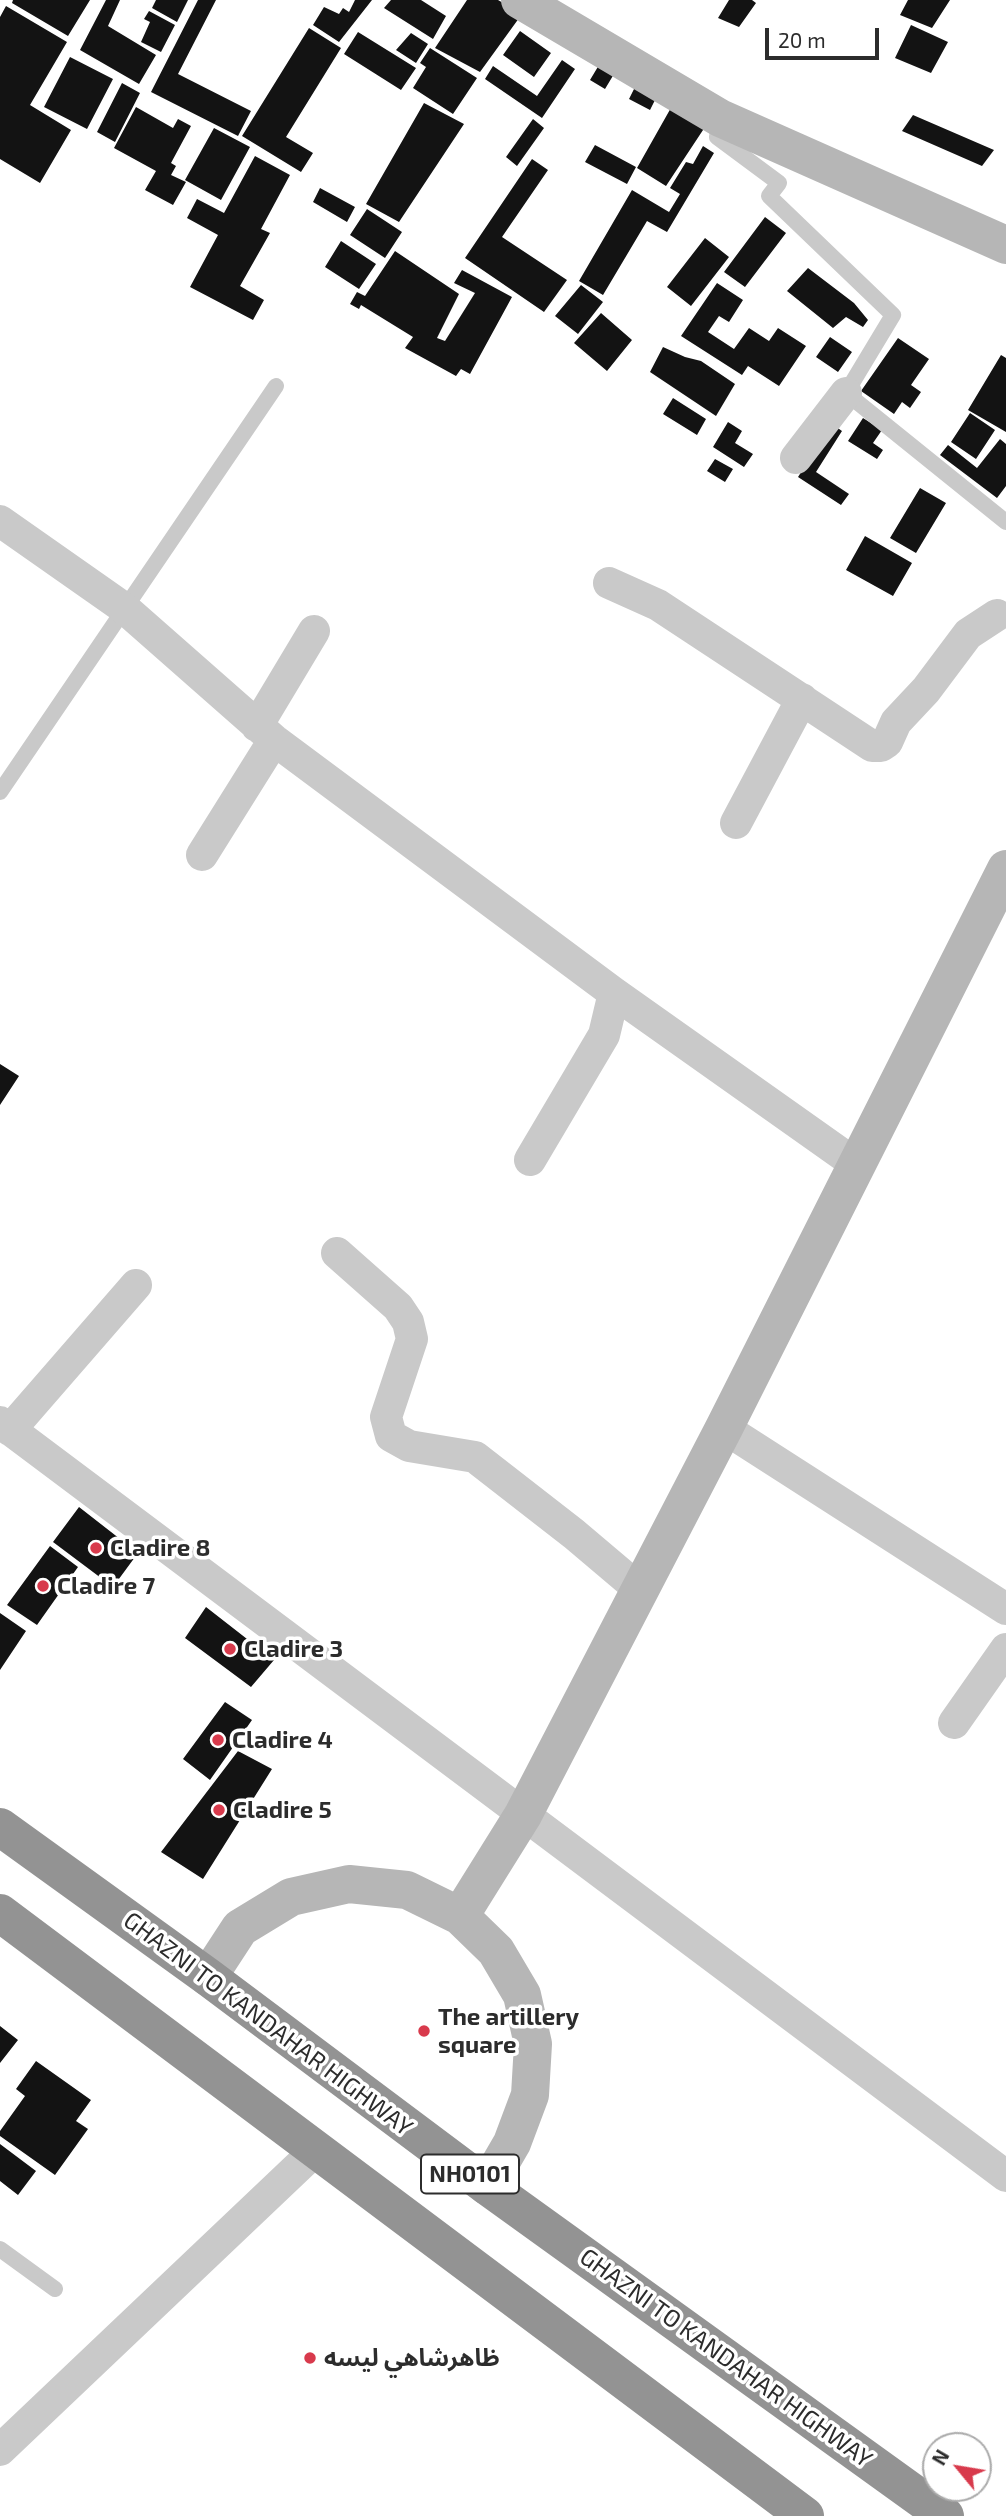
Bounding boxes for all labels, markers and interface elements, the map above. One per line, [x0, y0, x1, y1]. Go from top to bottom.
scale bar [768, 14, 882, 58]
text: 20 m [778, 27, 826, 52]
place label: Cladire 8 [110, 1534, 210, 1562]
marker: Cladire 8 [88, 1540, 104, 1556]
place label: Cladire 7 [57, 1572, 155, 1600]
marker: Cladire 7 [35, 1578, 51, 1594]
place label: Cladire 3 [244, 1635, 343, 1663]
marker: Cladire 3 [222, 1641, 238, 1657]
place label: Cladire 4 [232, 1726, 333, 1754]
marker: Cladire 4 [210, 1732, 226, 1748]
place label: Cladire 5 [233, 1796, 332, 1824]
marker: Cladire 5 [211, 1802, 227, 1818]
street label: GHAZNI TO KANDAHAR HIGHWAY [118, 1906, 418, 2142]
place label: The artillery square [438, 2003, 579, 2059]
marker: The artillery square [416, 2023, 432, 2039]
road number: NH0101 [421, 2154, 519, 2194]
street label: GHAZNI TO KANDAHAR HIGHWAY [574, 2242, 878, 2474]
place label: ظاهرشاهي لیسه [324, 2344, 500, 2372]
marker: ظاهرشاهي لیسه [302, 2350, 318, 2366]
north arrow [922, 2432, 992, 2502]
text: N [927, 2446, 954, 2469]

